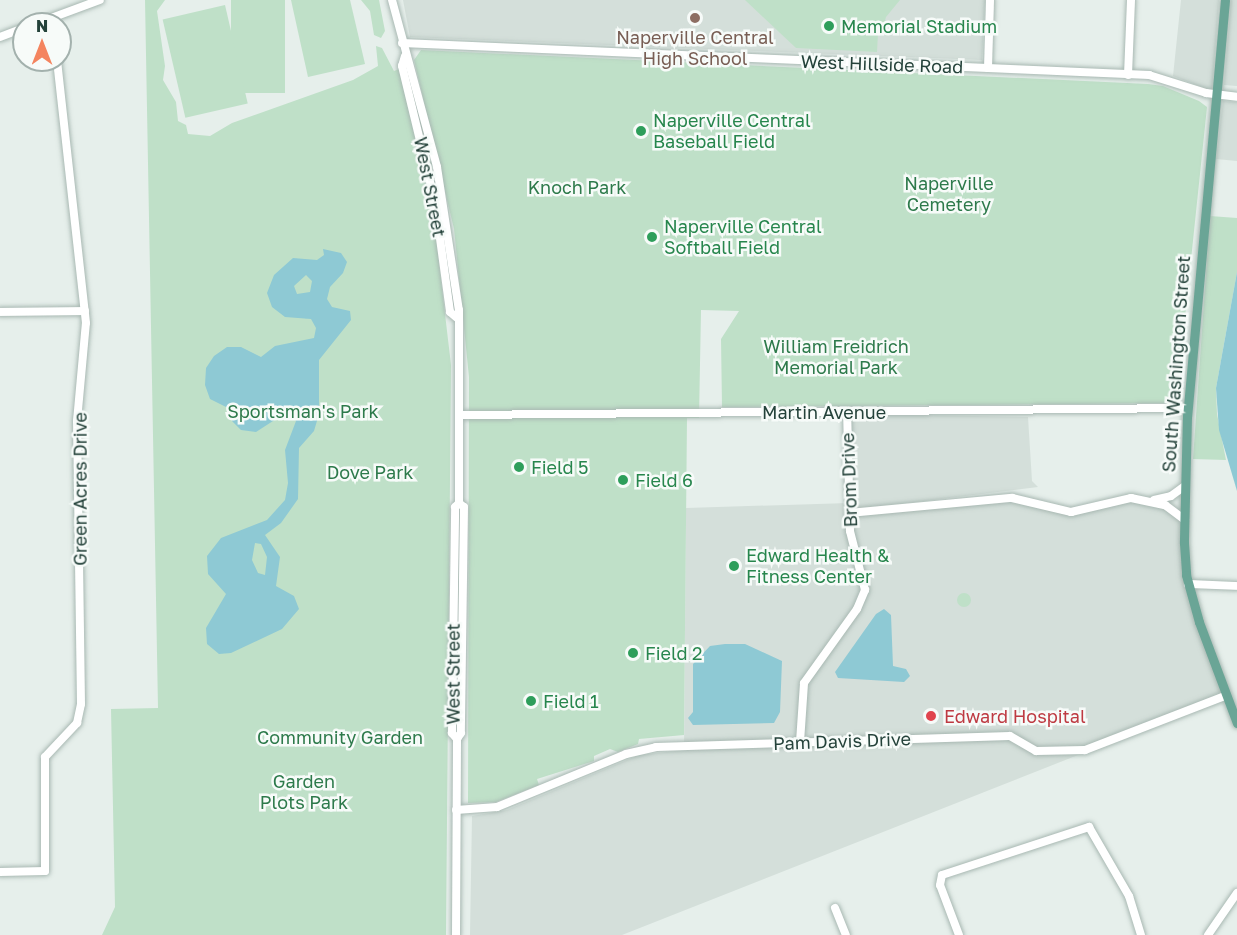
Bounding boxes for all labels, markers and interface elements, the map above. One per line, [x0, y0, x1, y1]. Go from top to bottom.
marker: Naperville Central High School [688, 11, 702, 25]
north arrow [12, 12, 72, 72]
place label: Memorial Stadium [841, 15, 997, 37]
text: N [36, 16, 48, 36]
marker: Memorial Stadium [822, 19, 836, 33]
place label: Naperville Central High School [616, 27, 774, 70]
street label: West Hillside Road [800, 50, 964, 78]
place label: Naperville Central Baseball Field [653, 110, 811, 152]
marker: Naperville Central Baseball Field [634, 124, 648, 138]
street label: West Street [410, 135, 450, 239]
park label: Naperville Cemetery [904, 173, 994, 216]
park label: Knoch Park [528, 176, 626, 198]
place label: Naperville Central Softball Field [664, 216, 822, 258]
marker: Naperville Central Softball Field [645, 230, 659, 244]
street label: South Washington Street [1158, 255, 1194, 473]
park label: William Freidrich Memorial Park [763, 336, 909, 378]
park label: Sportsman's Park [227, 400, 379, 422]
street label: Martin Avenue [762, 401, 886, 423]
street label: Green Acres Drive [69, 412, 91, 566]
street label: Brom Drive [837, 432, 861, 528]
place label: Field 5 [531, 456, 589, 478]
marker: Field 5 [512, 460, 526, 474]
park label: Dove Park [327, 461, 413, 483]
place label: Field 6 [635, 469, 693, 491]
marker: Field 6 [616, 473, 630, 487]
place label: Edward Health & Fitness Center [746, 545, 889, 588]
marker: Edward Health & Fitness Center [727, 559, 741, 573]
street label: West Street [442, 623, 464, 725]
place label: Field 2 [645, 642, 703, 664]
marker: Field 2 [626, 646, 640, 660]
place label: Field 1 [543, 690, 599, 712]
marker: Field 1 [524, 694, 538, 708]
place label: Edward Hospital [944, 705, 1086, 727]
marker: Edward Hospital [922, 707, 940, 725]
park label: Community Garden [257, 726, 423, 748]
street label: Pam Davis Drive [773, 728, 911, 754]
park label: Garden Plots Park [260, 771, 348, 814]

